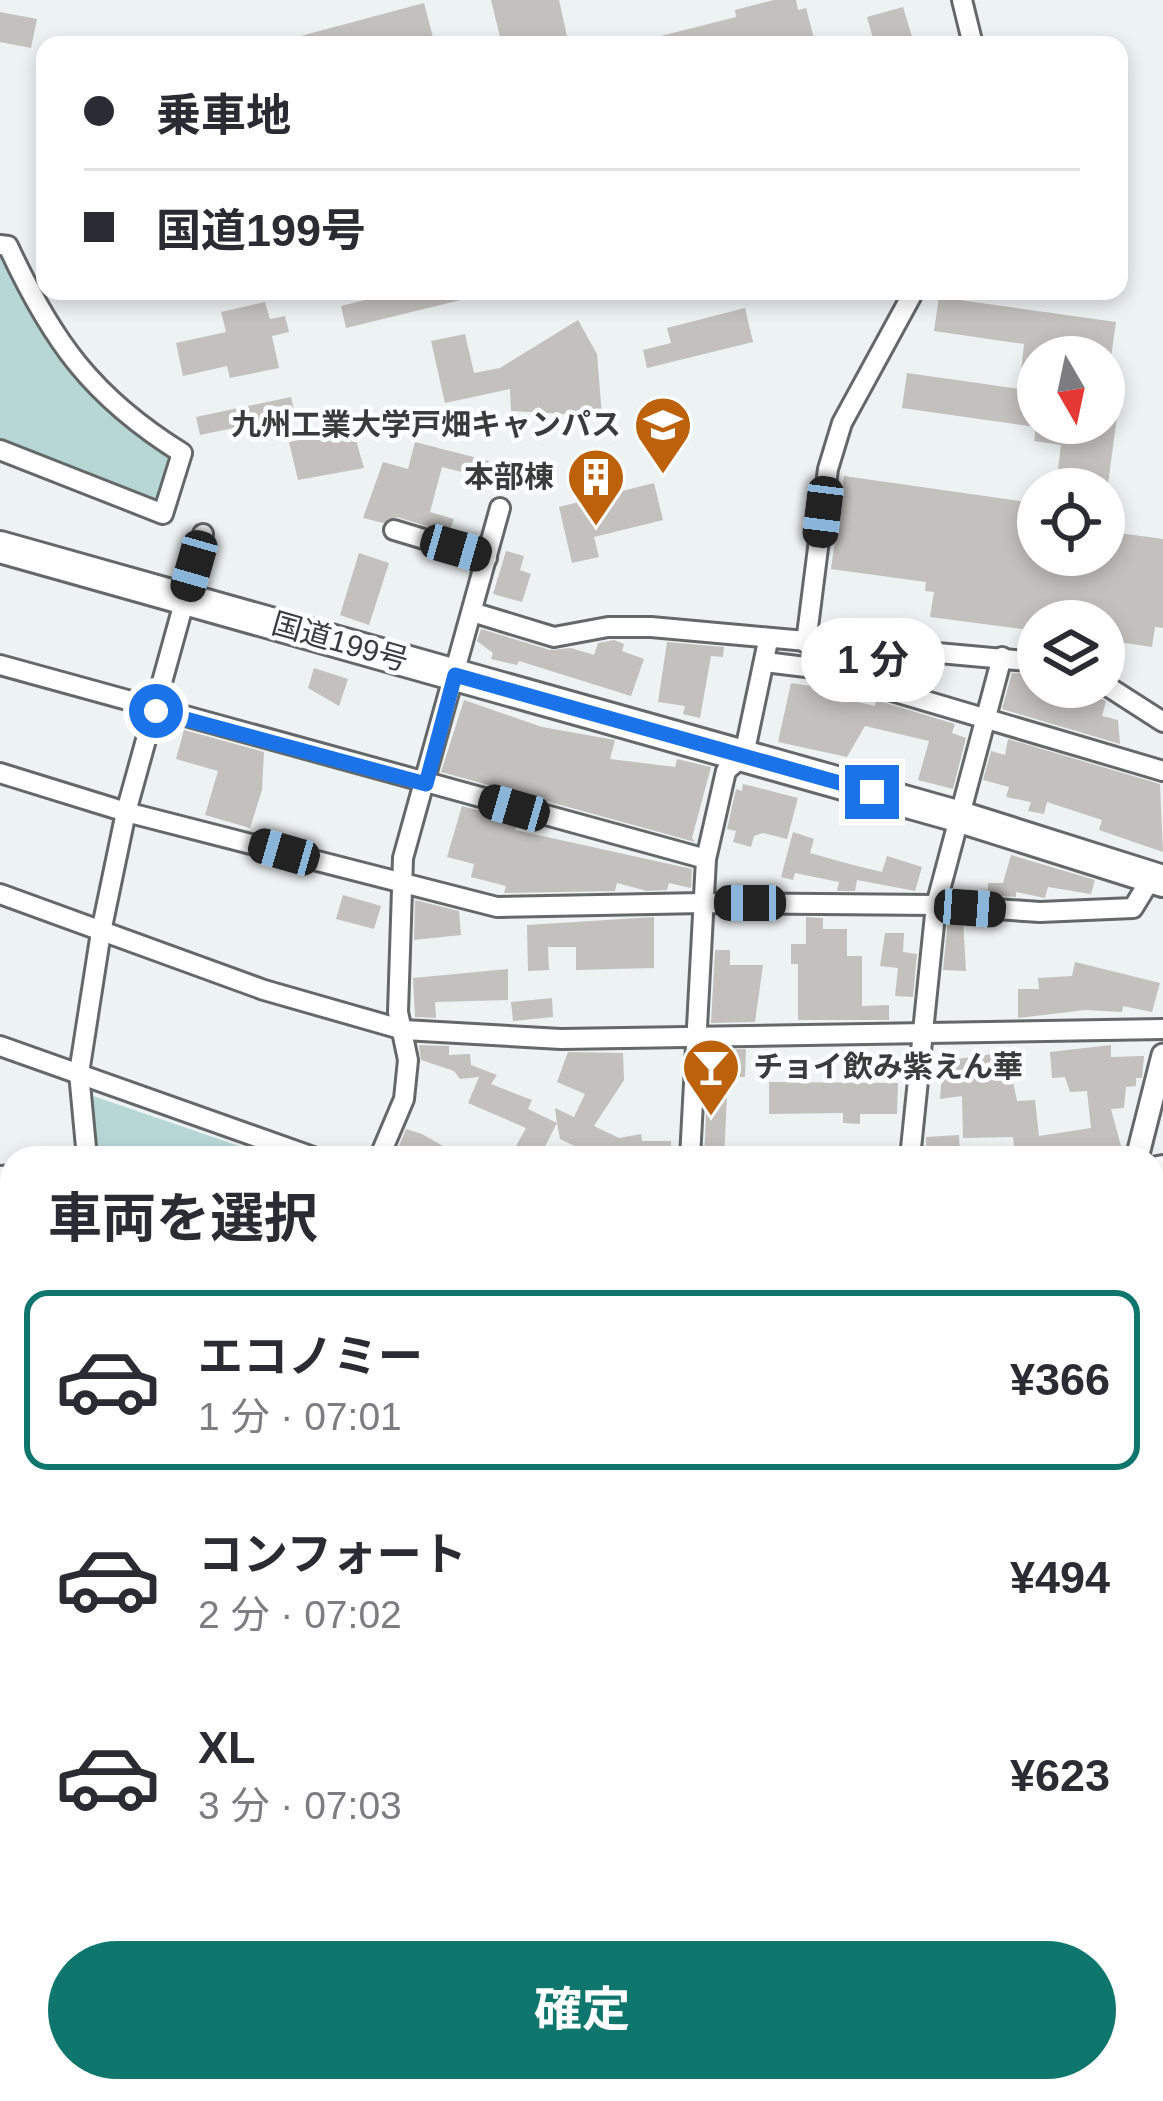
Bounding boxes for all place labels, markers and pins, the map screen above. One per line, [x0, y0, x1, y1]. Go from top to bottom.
school or university icon: 九州工業大学戸畑キャンパス [632, 394, 694, 476]
place label: 九州工業大学戸畑キャンパス [231, 408, 621, 441]
building icon: 本部棟 [565, 446, 627, 528]
place label: 本部棟 [464, 460, 554, 493]
bar icon: チョイ飲み紫えん華 [680, 1036, 742, 1118]
place label: チョイ飲み紫えん華 [753, 1050, 1023, 1083]

